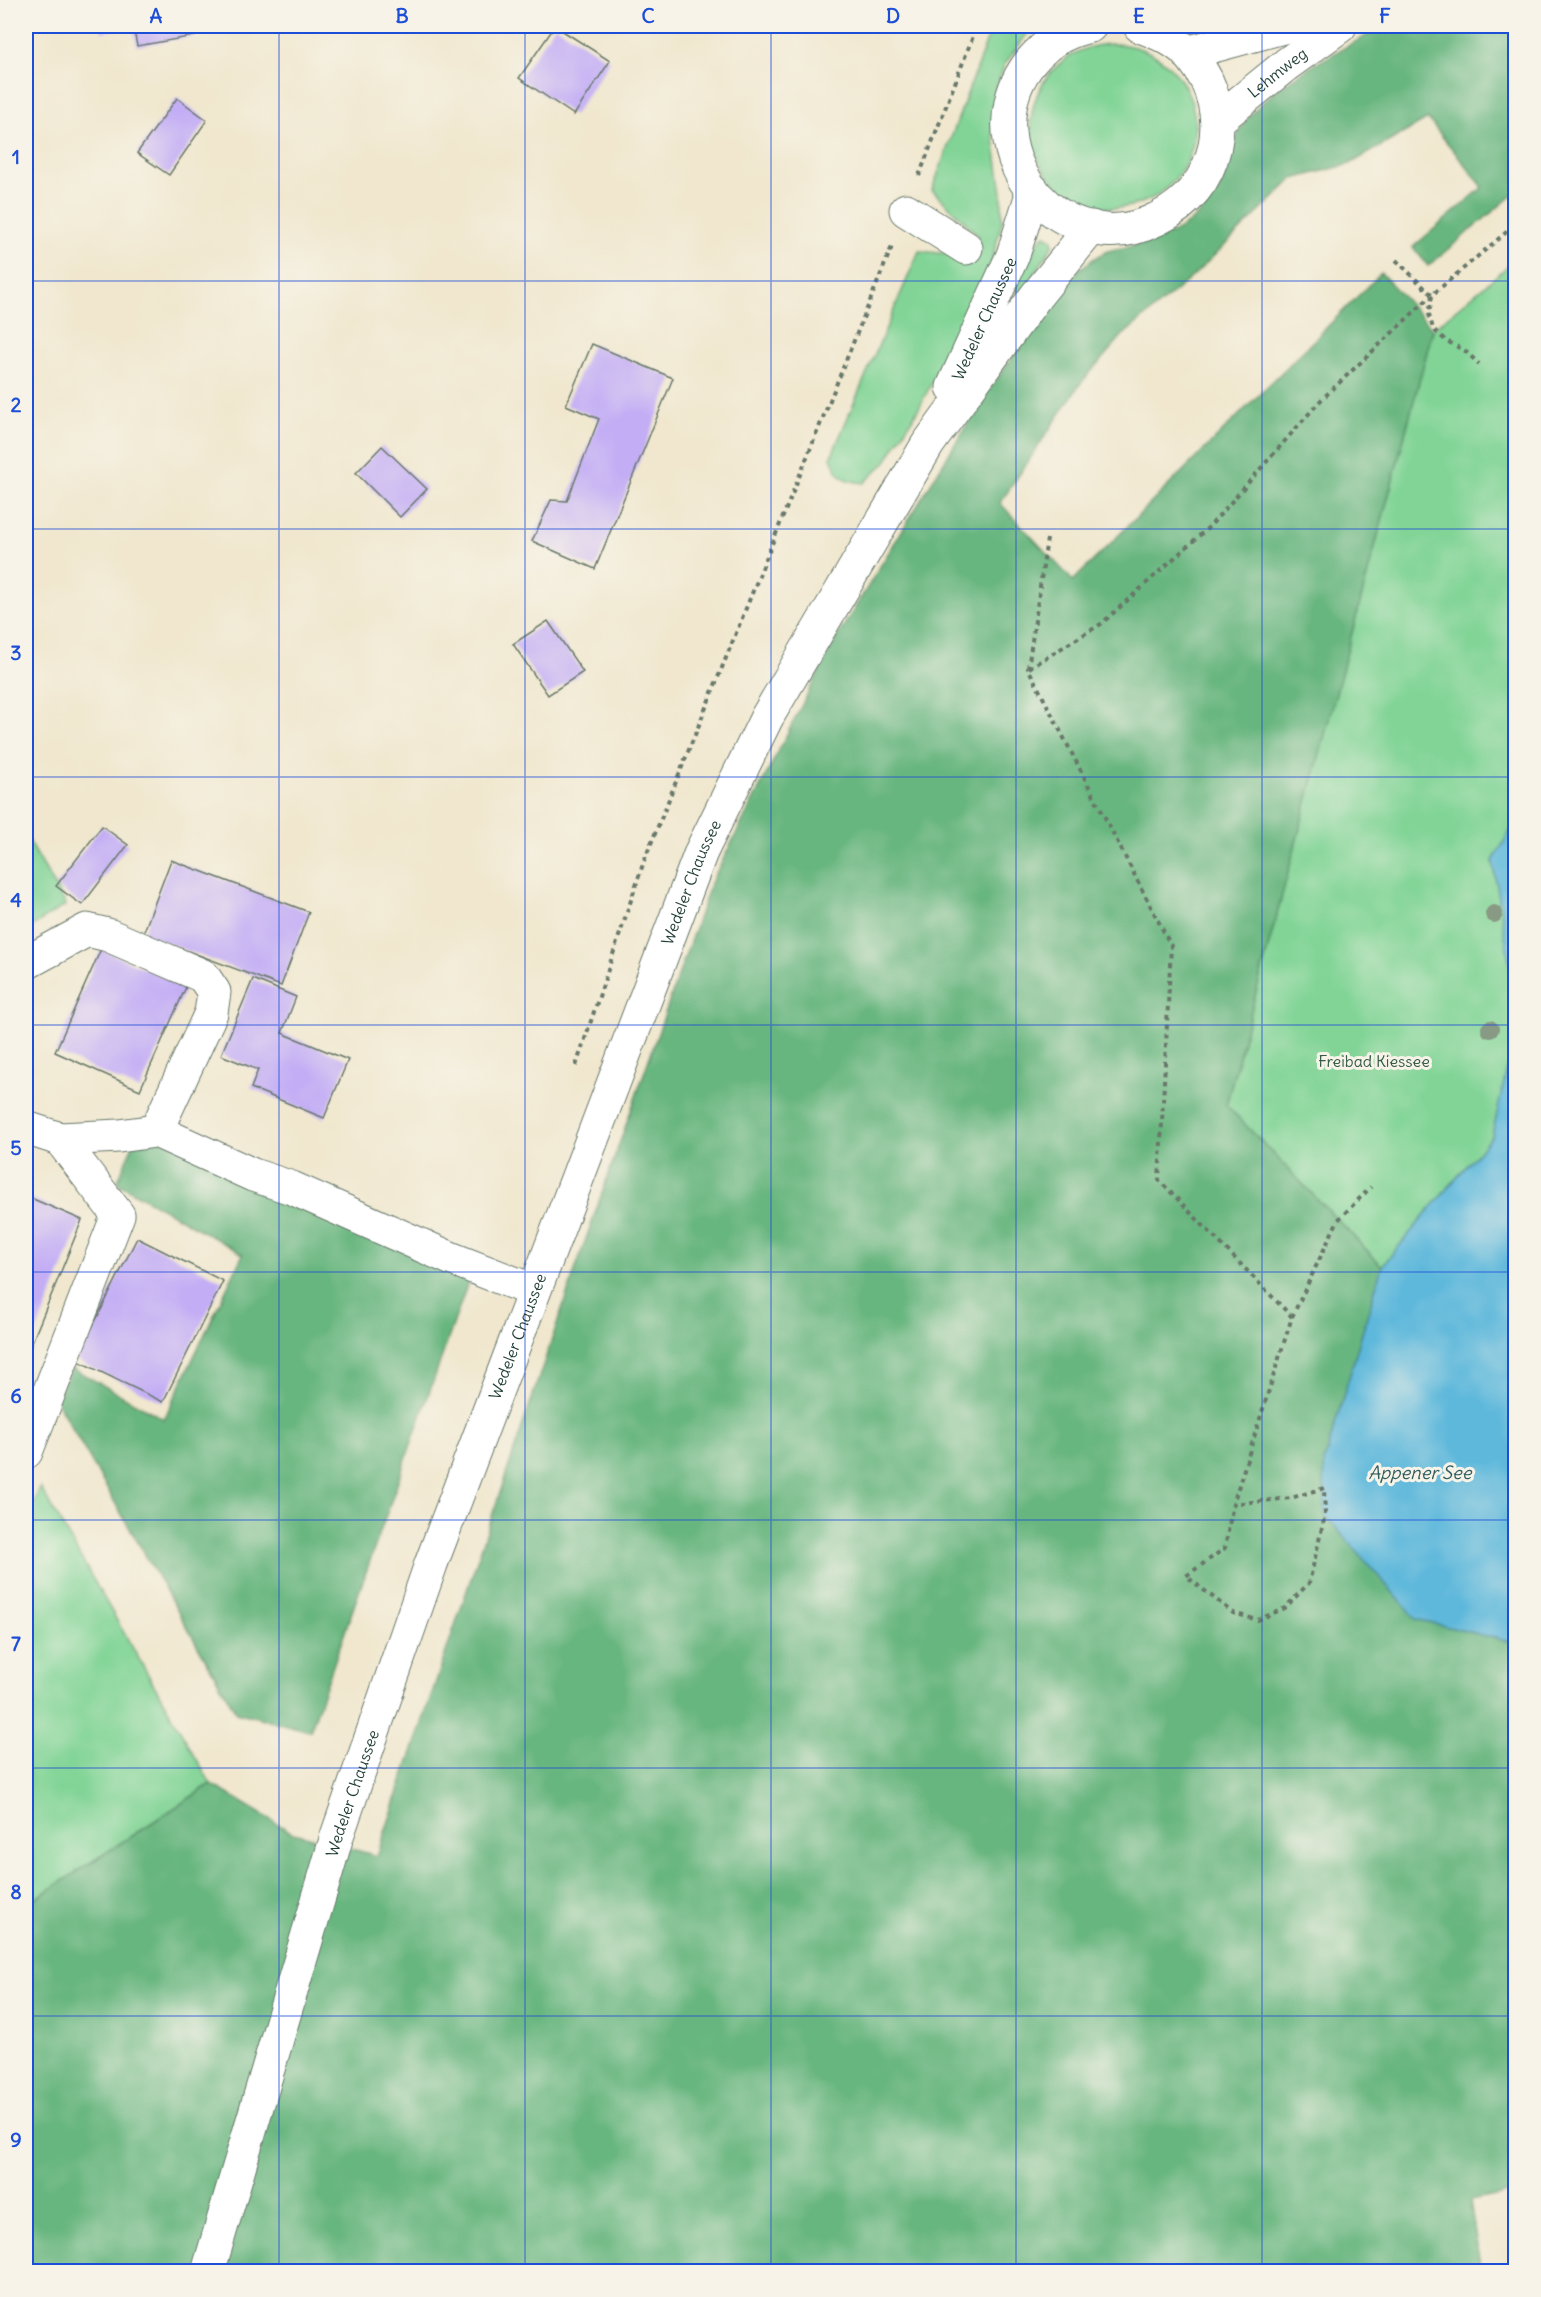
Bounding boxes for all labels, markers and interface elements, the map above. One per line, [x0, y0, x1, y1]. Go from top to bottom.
text: A [150, 3, 163, 28]
text: B [395, 3, 409, 28]
text: C [641, 3, 655, 28]
text: D [886, 3, 900, 28]
text: E [1133, 3, 1145, 28]
text: F [1379, 3, 1391, 28]
street label: Lehmweg [1243, 43, 1311, 102]
text: 1 [12, 144, 20, 169]
street label: Wedeler Chaussee [947, 254, 1021, 383]
text: 2 [11, 392, 22, 417]
text: 3 [10, 640, 22, 665]
street label: Wedeler Chaussee [657, 817, 725, 948]
text: 4 [10, 887, 22, 912]
park label: Freibad Kiessee [1318, 1051, 1430, 1071]
text: 5 [10, 1135, 22, 1160]
street label: Wedeler Chaussee [484, 1271, 550, 1402]
text: 6 [10, 1383, 22, 1408]
water label: Appener See [1369, 1461, 1473, 1484]
text: 7 [11, 1631, 21, 1656]
street label: Wedeler Chaussee [321, 1727, 383, 1859]
text: 8 [10, 1879, 22, 1904]
text: 9 [10, 2127, 22, 2152]

